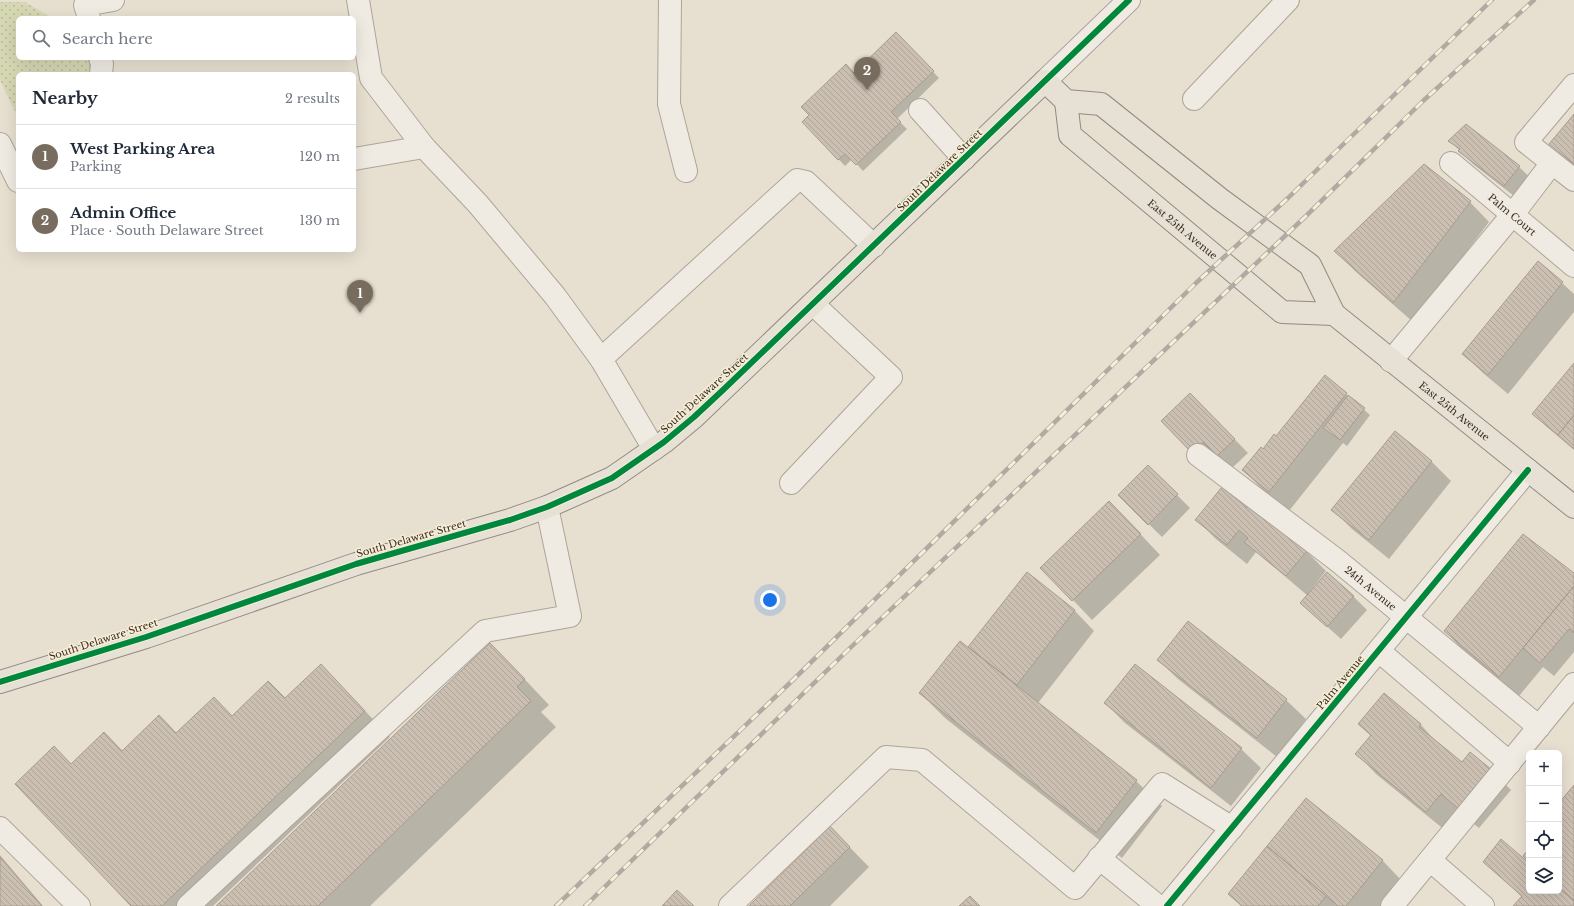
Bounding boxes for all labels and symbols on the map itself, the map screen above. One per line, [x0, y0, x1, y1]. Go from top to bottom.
pin: 2 [854, 57, 880, 90]
street label: South Delaware Street [894, 126, 985, 215]
street label: Palm Court [1485, 191, 1539, 239]
street label: East 25th Avenue [1145, 197, 1220, 263]
pin: 1 [347, 280, 373, 313]
street label: South Delaware Street [658, 350, 751, 436]
street label: East 25th Avenue [1416, 379, 1492, 444]
street label: South Delaware Street [355, 517, 468, 560]
street label: 24th Avenue [1342, 563, 1399, 614]
your location [760, 590, 780, 610]
street label: South Delaware Street [47, 616, 159, 663]
street label: Palm Avenue [1314, 652, 1367, 712]

